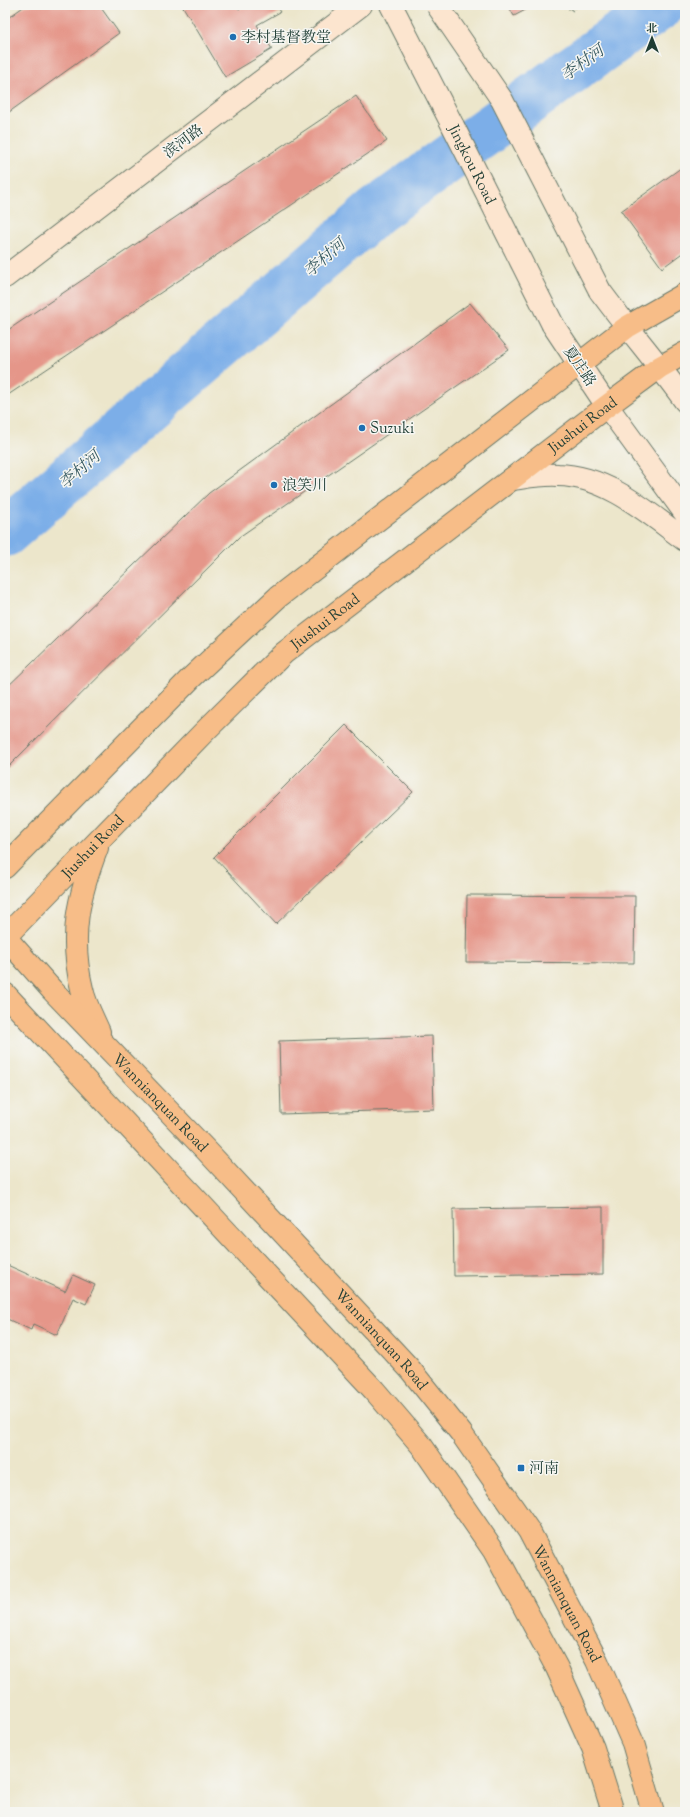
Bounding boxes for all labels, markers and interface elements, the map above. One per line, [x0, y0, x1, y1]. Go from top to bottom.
north arrow [632, 18, 672, 58]
text: 北 [647, 21, 658, 37]
place label: 李村基督教堂 [241, 28, 331, 49]
marker: 李村基督教堂 [228, 32, 238, 42]
water label: 李村河 [557, 39, 612, 87]
street label: 滨河路 [160, 120, 208, 164]
street label: Jingkou Road [442, 121, 500, 209]
water label: 李村河 [300, 232, 354, 283]
street label: 夏庄路 [557, 342, 600, 391]
street label: Jiushui Road [544, 392, 623, 460]
place label: Suzuki [370, 419, 414, 440]
marker: Suzuki [357, 423, 367, 433]
water label: 李村河 [55, 444, 109, 495]
place label: 浪笑川 [282, 476, 327, 497]
marker: 浪笑川 [269, 480, 279, 490]
street label: Jiushui Road [287, 589, 365, 656]
street label: Jiushui Road [57, 811, 130, 885]
street label: Wannianquan Road [107, 1049, 212, 1158]
street label: Wannianquan Road [329, 1285, 432, 1396]
place label: 河南 [529, 1459, 559, 1480]
marker: 河南 [516, 1463, 526, 1473]
street label: Wannianquan Road [526, 1542, 605, 1667]

